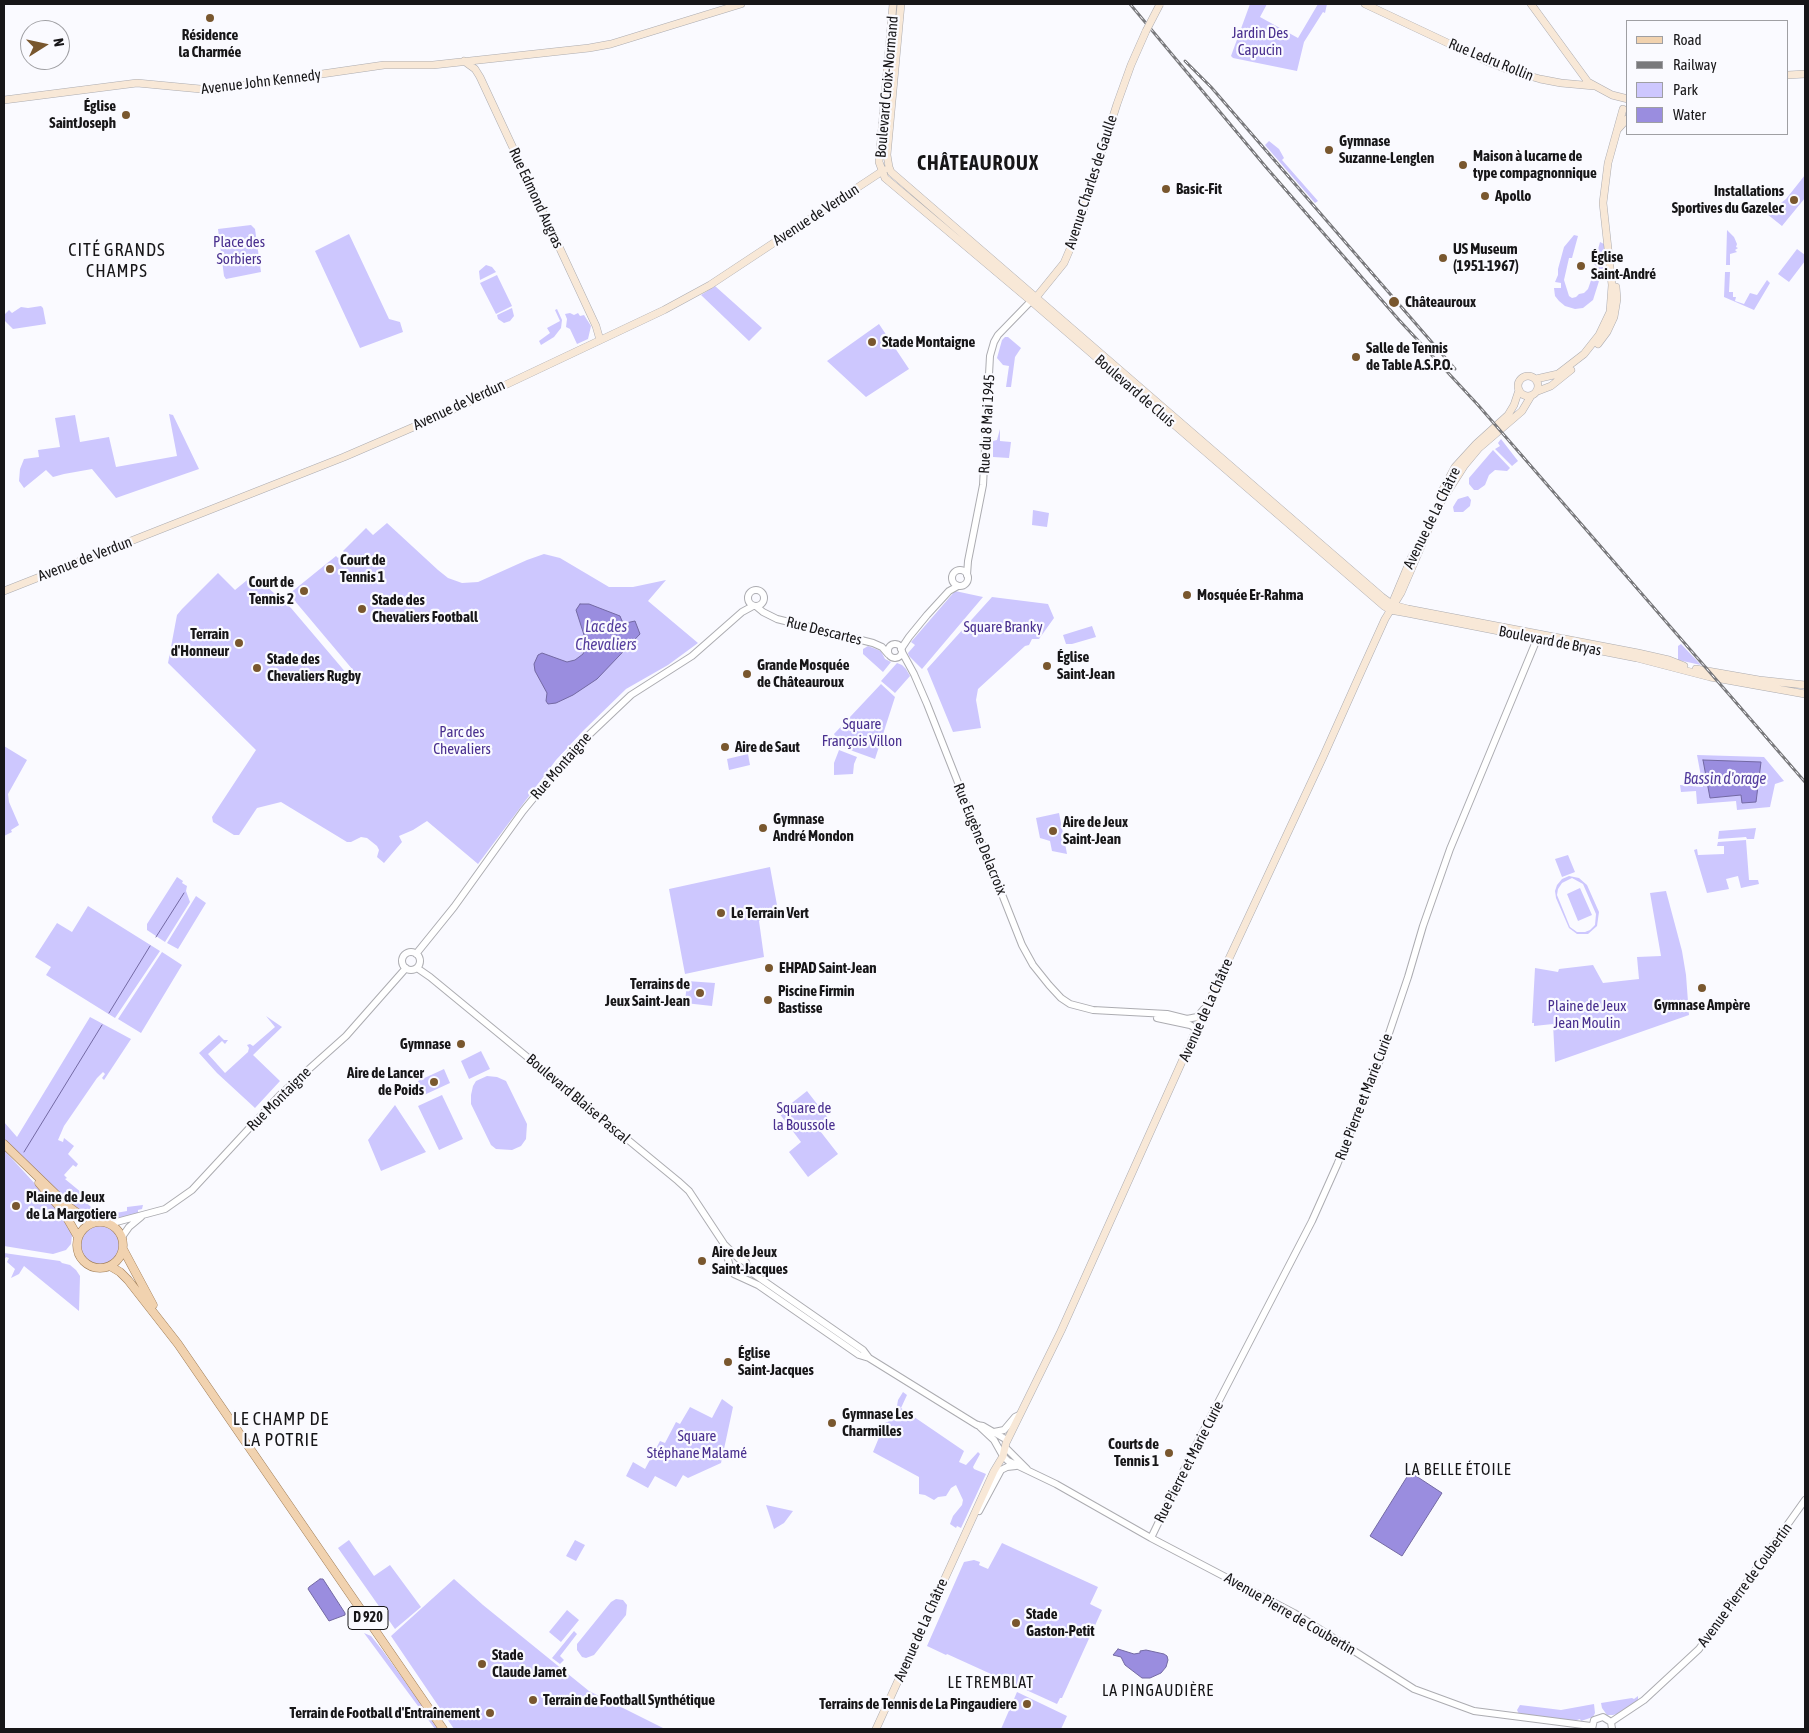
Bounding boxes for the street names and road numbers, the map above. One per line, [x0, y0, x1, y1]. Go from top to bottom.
street label: Boulevard Croix-Normand [872, 15, 902, 159]
street label: Rue Ledru Rollin [1446, 35, 1536, 85]
street label: Avenue John Kennedy [200, 66, 322, 98]
street label: Avenue Charles de Gaulle [1061, 113, 1121, 251]
street label: Rue Edmond Augras [505, 145, 567, 251]
street label: Avenue de Verdun [769, 180, 863, 250]
street label: Boulevard de Cluis [1091, 351, 1179, 431]
street label: Rue du 8 Mai 1945 [975, 374, 999, 474]
street label: Avenue de Verdun [410, 376, 508, 434]
street label: Avenue de La Châtre [1400, 464, 1464, 572]
street label: Avenue de Verdun [35, 533, 135, 585]
street label: Rue Descartes [784, 613, 864, 649]
street label: Boulevard de Bryas [1497, 622, 1603, 660]
street label: Rue Montaigne [527, 729, 595, 803]
street label: Rue Eugène Delacroix [949, 780, 1011, 898]
street label: Avenue de La Châtre [1175, 956, 1237, 1064]
street label: Rue Pierre et Marie Curie [1332, 1031, 1396, 1163]
street label: Boulevard Blaise Pascal [522, 1050, 634, 1148]
street label: Rue Montaigne [243, 1063, 315, 1135]
street label: Rue Pierre et Marie Curie [1151, 1398, 1227, 1526]
street label: Avenue Pierre de Coubertin [1694, 1519, 1796, 1651]
street label: Avenue Pierre de Coubertin [1221, 1569, 1359, 1659]
street label: Avenue de La Châtre [890, 1576, 952, 1684]
road number: D 920 [348, 1606, 388, 1630]

